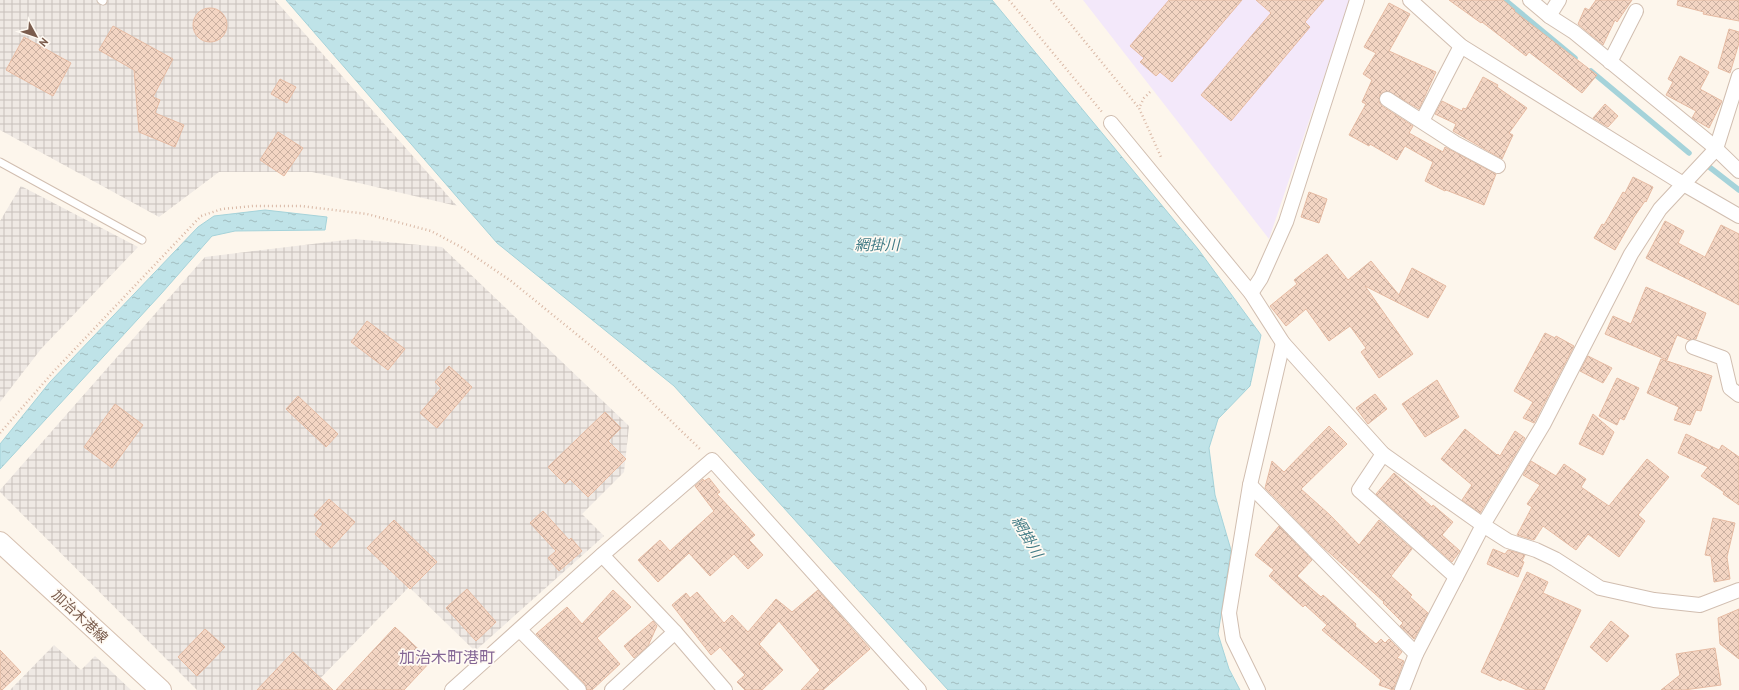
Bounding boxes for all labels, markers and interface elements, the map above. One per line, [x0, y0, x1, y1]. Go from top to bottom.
north arrow [16, 16, 56, 56]
text: N [36, 35, 51, 50]
water label: 網掛川 [854, 235, 901, 254]
water label: 網掛川 [1008, 513, 1048, 563]
street label: 加治木港線 [48, 586, 112, 646]
district label: 加治木町港町 [399, 647, 495, 667]

